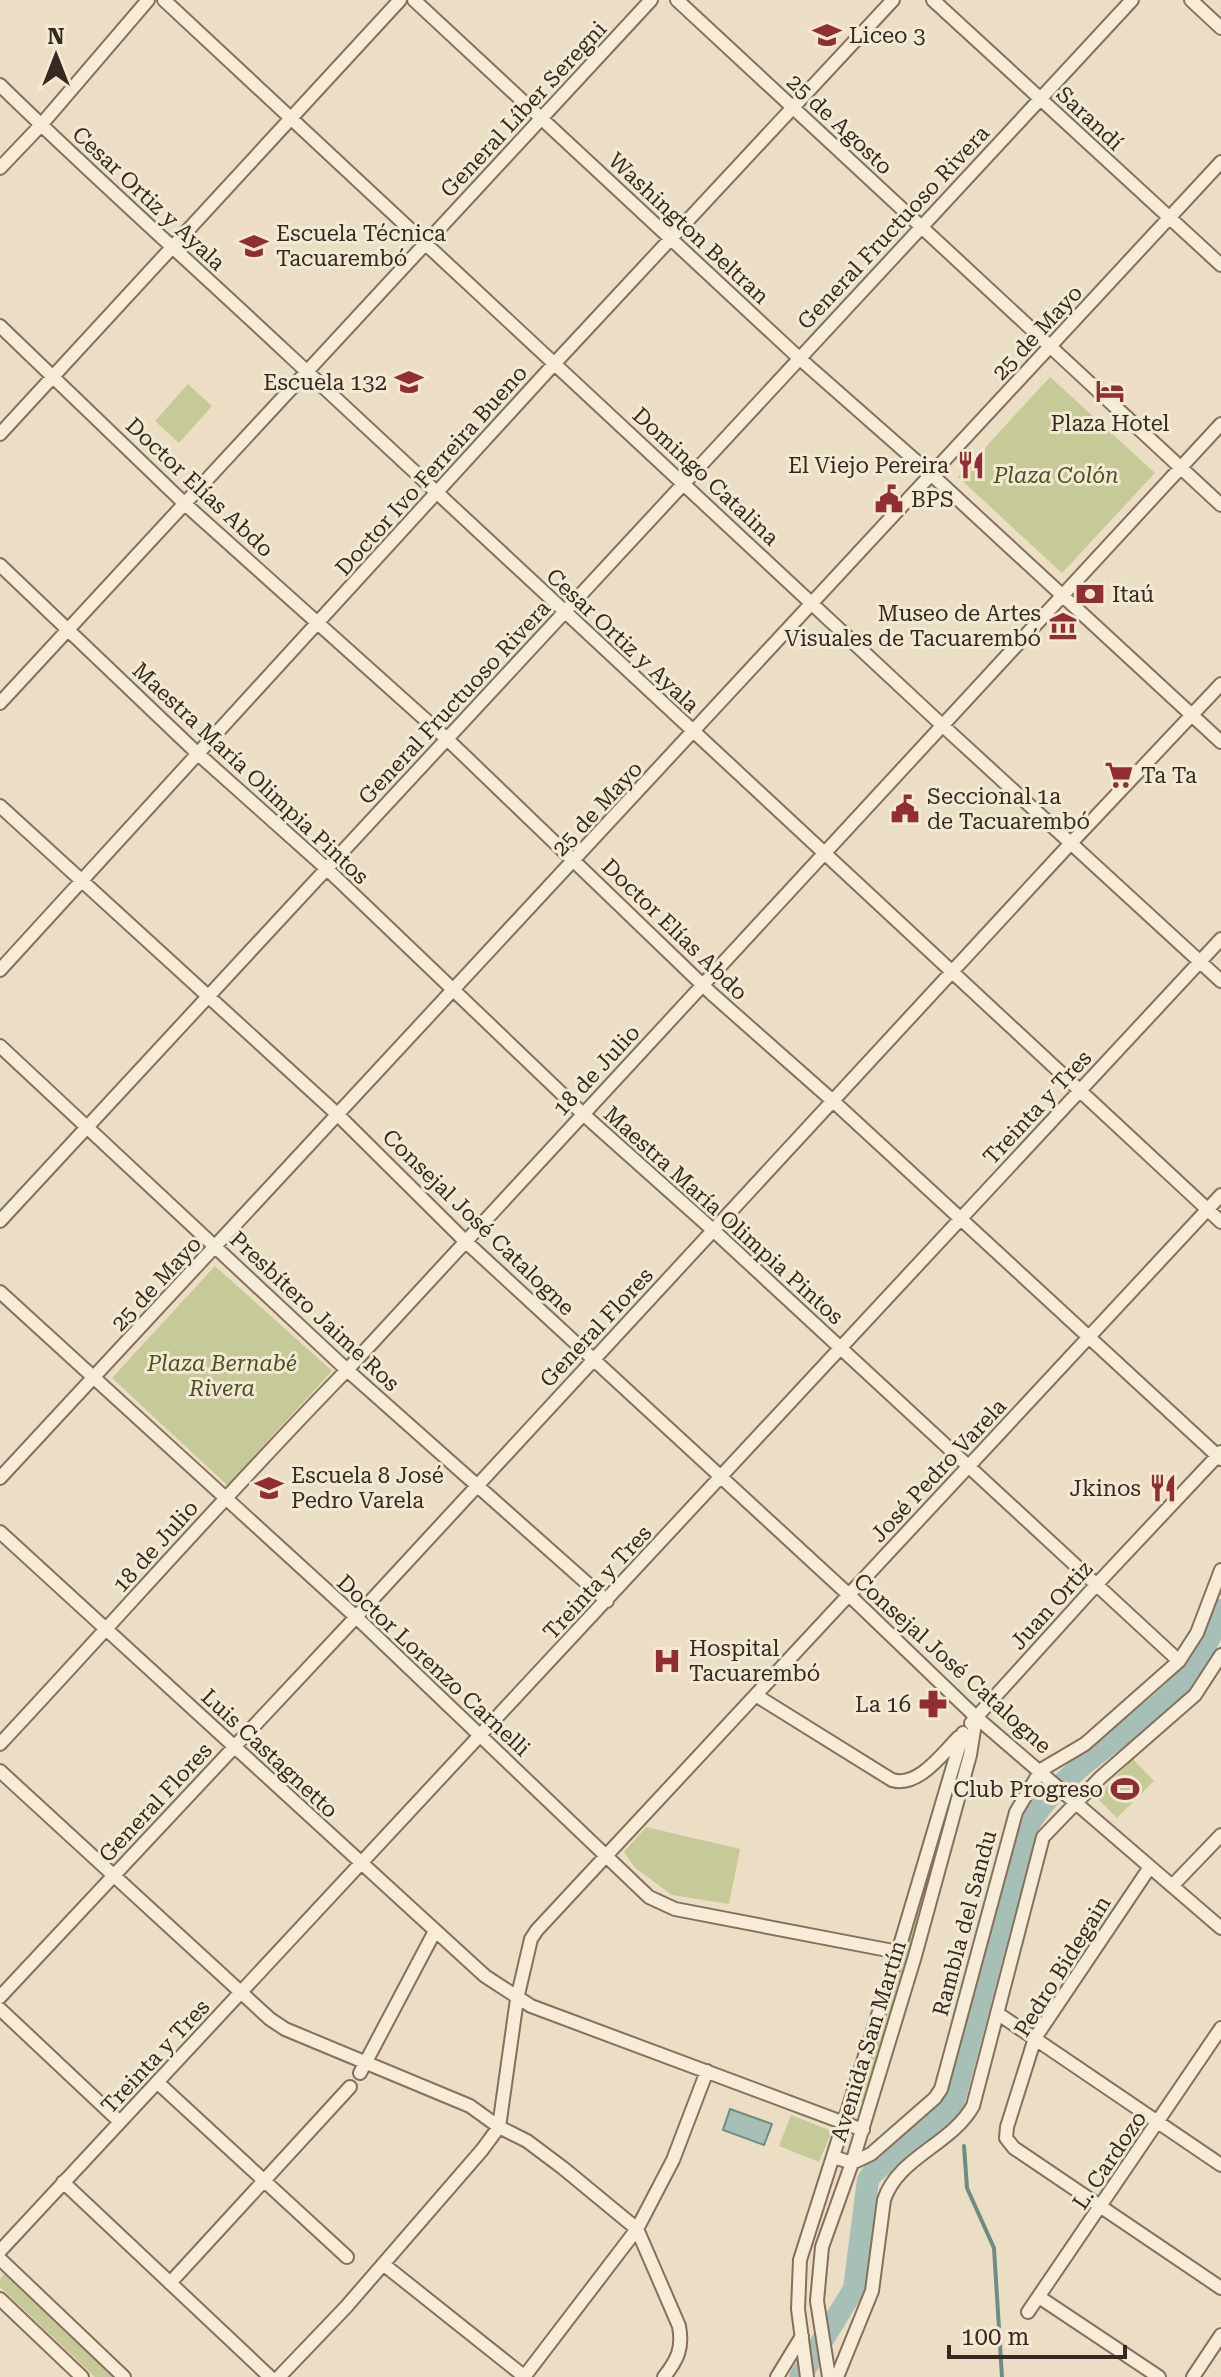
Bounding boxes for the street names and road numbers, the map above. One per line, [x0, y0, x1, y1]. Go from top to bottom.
street label: General Líber Seregni [435, 16, 611, 202]
street label: 25 de Agosto [782, 69, 898, 180]
street label: Sarandí [1051, 81, 1128, 155]
street label: General Fructuoso Rivera [792, 120, 994, 334]
street label: Cesar Ortiz y Ayala [67, 121, 230, 276]
street label: Washington Beltran [603, 148, 774, 309]
street label: 25 de Mayo [987, 280, 1087, 385]
street label: Doctor Ivo Ferreira Bueno [330, 360, 532, 581]
street label: Domingo Catalina [628, 402, 784, 550]
street label: Doctor Elías Abdo [121, 413, 279, 562]
street label: Cesar Ortiz y Ayala [541, 563, 704, 718]
street label: General Fructuoso Rivera [353, 595, 555, 809]
street label: Maestra María Olimpia Pintos [128, 657, 374, 889]
street label: 25 de Mayo [547, 756, 647, 861]
street label: Doctor Elías Abdo [597, 854, 753, 1005]
street label: 18 de Julio [548, 1020, 645, 1121]
street label: Treinta y Tres [978, 1045, 1097, 1169]
street label: Maestra María Olimpia Pintos [599, 1101, 848, 1329]
street label: Consejal José Catalogne [378, 1124, 580, 1321]
street label: Presbítero Jaime Ros [225, 1226, 404, 1396]
street label: 25 de Mayo [106, 1231, 206, 1336]
street label: General Flores [535, 1263, 658, 1392]
street label: José Pedro Varela [866, 1393, 1011, 1547]
street label: 18 de Julio [108, 1495, 203, 1597]
street label: Treinta y Tres [538, 1520, 657, 1644]
street label: Juan Ortiz [1005, 1556, 1097, 1655]
street label: Consejal José Catalogne [849, 1568, 1056, 1759]
street label: Doctor Lorenzo Carnelli [332, 1570, 535, 1761]
street label: Luis Castagnetto [196, 1684, 343, 1823]
street label: General Flores [94, 1738, 217, 1867]
street label: Rambla del Sandu [928, 1827, 1001, 2019]
street label: Pedro Bidegain [1009, 1891, 1116, 2041]
street label: Avenida San Martín [826, 1938, 911, 2145]
street label: Treinta y Tres [96, 1994, 215, 2118]
street label: L. Cardozo [1067, 2106, 1151, 2214]

